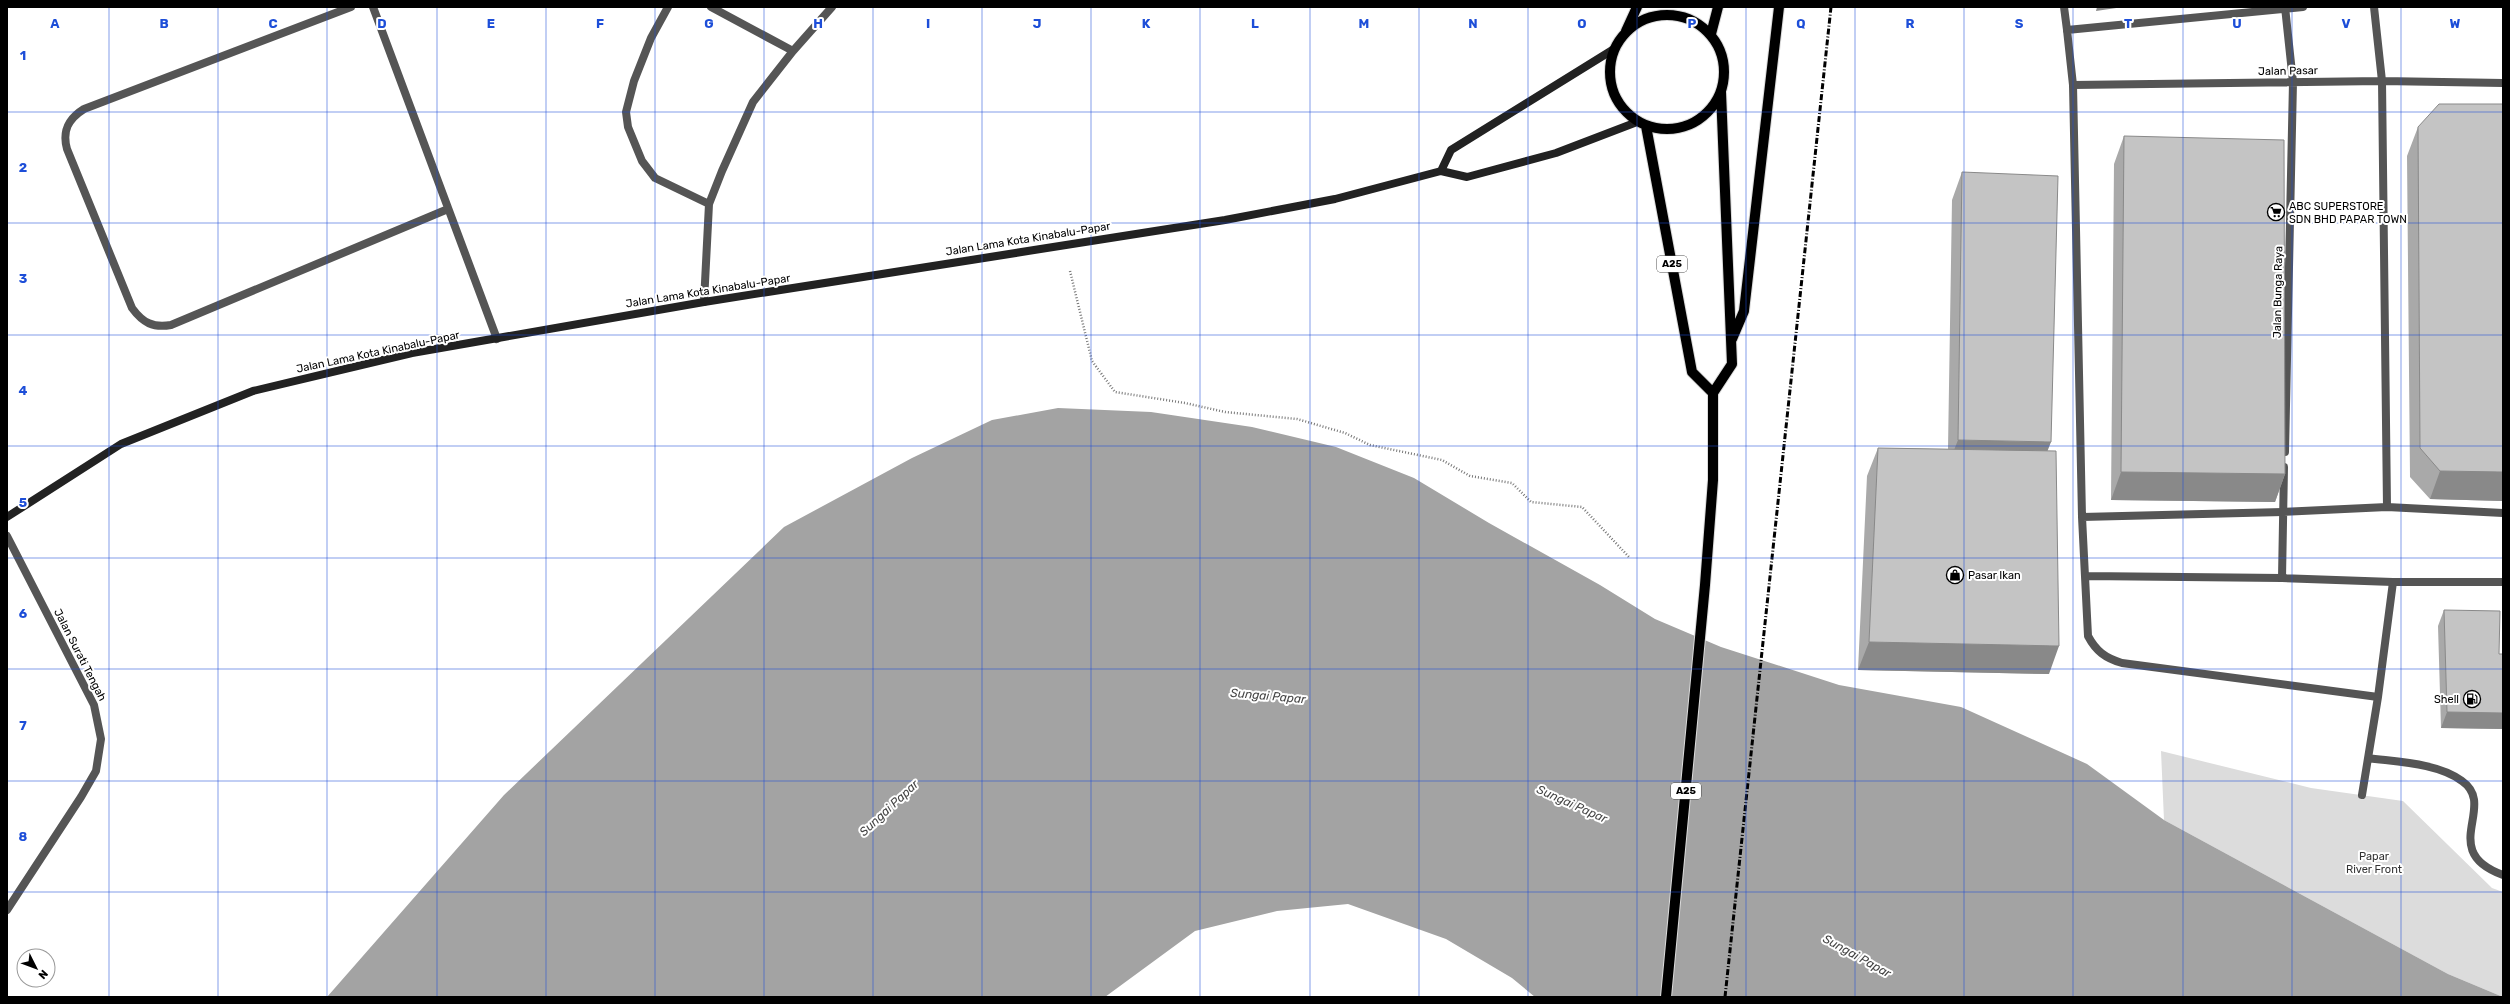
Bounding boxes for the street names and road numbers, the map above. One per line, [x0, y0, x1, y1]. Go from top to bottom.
street label: Jalan Pasar [2258, 64, 2319, 78]
street label: Jalan Lama Kota Kinabalu-Papar [945, 219, 1112, 258]
street label: Jalan Bunga Raya [2271, 246, 2285, 338]
road number: A25 [1657, 256, 1687, 272]
street label: Jalan Lama Kota Kinabalu-Papar [625, 271, 792, 310]
street label: Jalan Lama Kota Kinabalu-Papar [295, 328, 462, 376]
street label: Jalan Surati Tengah [51, 607, 109, 703]
road number: A25 [1671, 783, 1701, 799]

